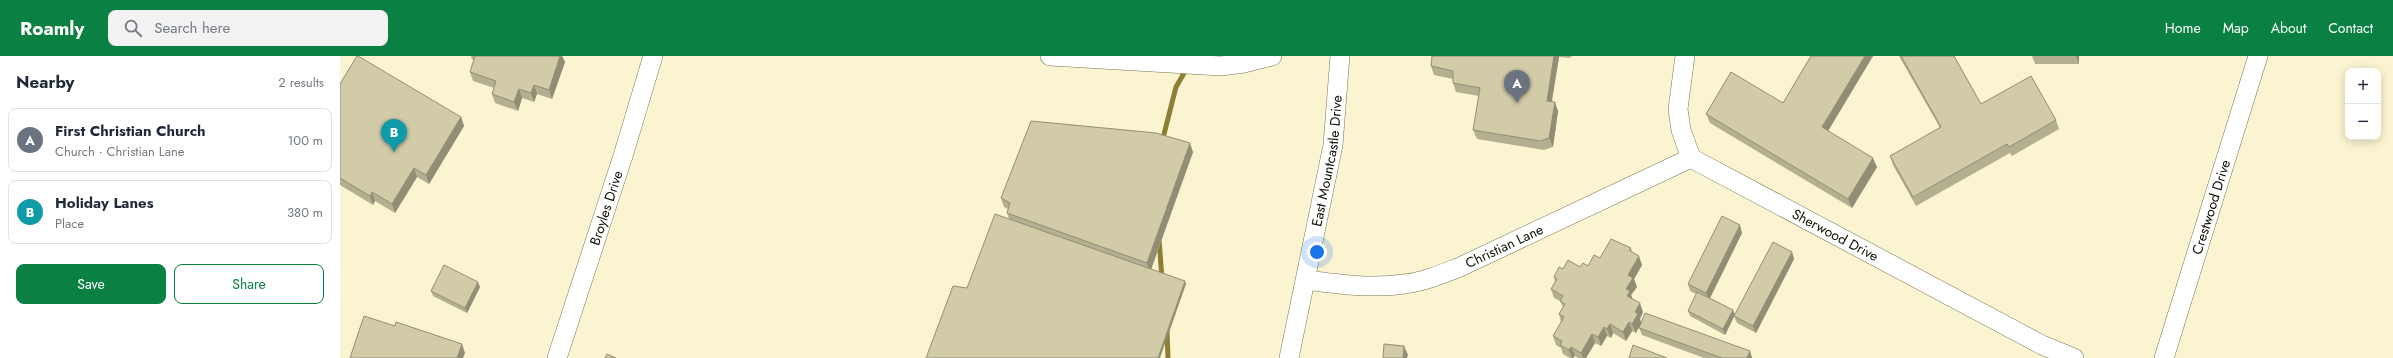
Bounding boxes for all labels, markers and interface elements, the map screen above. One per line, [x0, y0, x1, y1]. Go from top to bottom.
search box [108, 10, 388, 46]
text: Roamly [20, 15, 84, 42]
icon: search [122, 17, 144, 39]
text: Search here [154, 17, 230, 39]
text: Home [2165, 18, 2201, 38]
text: Map [2223, 18, 2249, 38]
text: About [2271, 18, 2306, 38]
text: Contact [2328, 18, 2373, 38]
map controls [2345, 68, 2381, 140]
button: + [2345, 68, 2381, 104]
text: Nearby [16, 70, 74, 94]
pin: A [1504, 70, 1530, 103]
text: 2 results [278, 73, 324, 92]
street label: East Mountcastle Drive [1306, 94, 1347, 228]
button: − [2345, 104, 2381, 140]
pin: B [381, 119, 407, 152]
text: First Christian Church [55, 120, 206, 142]
text: A [25, 131, 35, 150]
text: 100 m [288, 131, 323, 150]
text: Church · Christian Lane [55, 142, 184, 161]
street label: Crestwood Drive [2187, 157, 2235, 257]
street label: Broyles Drive [585, 168, 628, 248]
text: Holiday Lanes [55, 192, 153, 214]
text: B [26, 203, 34, 222]
text: 380 m [287, 203, 323, 222]
street label: Sherwood Drive [1789, 204, 1882, 266]
text: Place [55, 214, 84, 233]
street label: Christian Lane [1462, 219, 1546, 273]
your location [1307, 242, 1327, 262]
button: Save [16, 264, 166, 304]
button: Share [174, 264, 324, 304]

